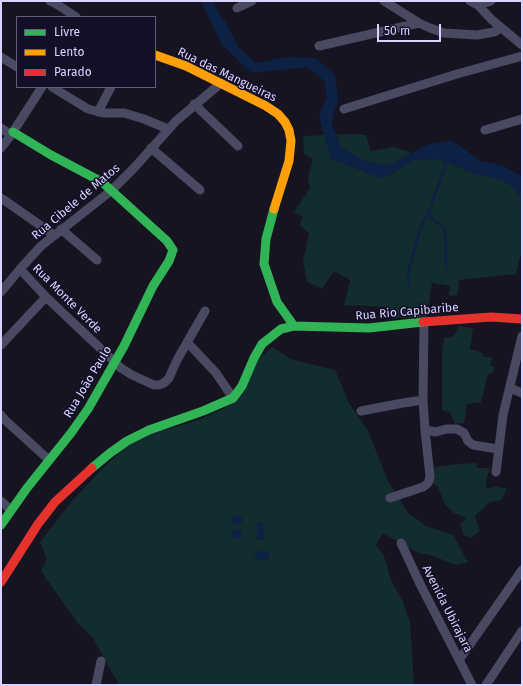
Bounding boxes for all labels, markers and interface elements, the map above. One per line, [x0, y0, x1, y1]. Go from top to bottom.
legend [16, 16, 156, 88]
scale bar [379, 16, 443, 42]
text: 50 m [384, 24, 410, 38]
text: Livre [54, 25, 80, 39]
text: Lento [54, 45, 84, 59]
street label: Rua das Mangueiras [175, 45, 279, 105]
text: Parado [54, 65, 92, 79]
street label: Rua Cibele de Matos [29, 161, 123, 243]
street label: Rua Monte Verde [29, 261, 105, 337]
street label: Rua Rio Capibaribe [355, 300, 459, 324]
street label: Rua João Paulo [61, 343, 115, 421]
street label: Avenida Ubirajara [419, 563, 475, 655]

